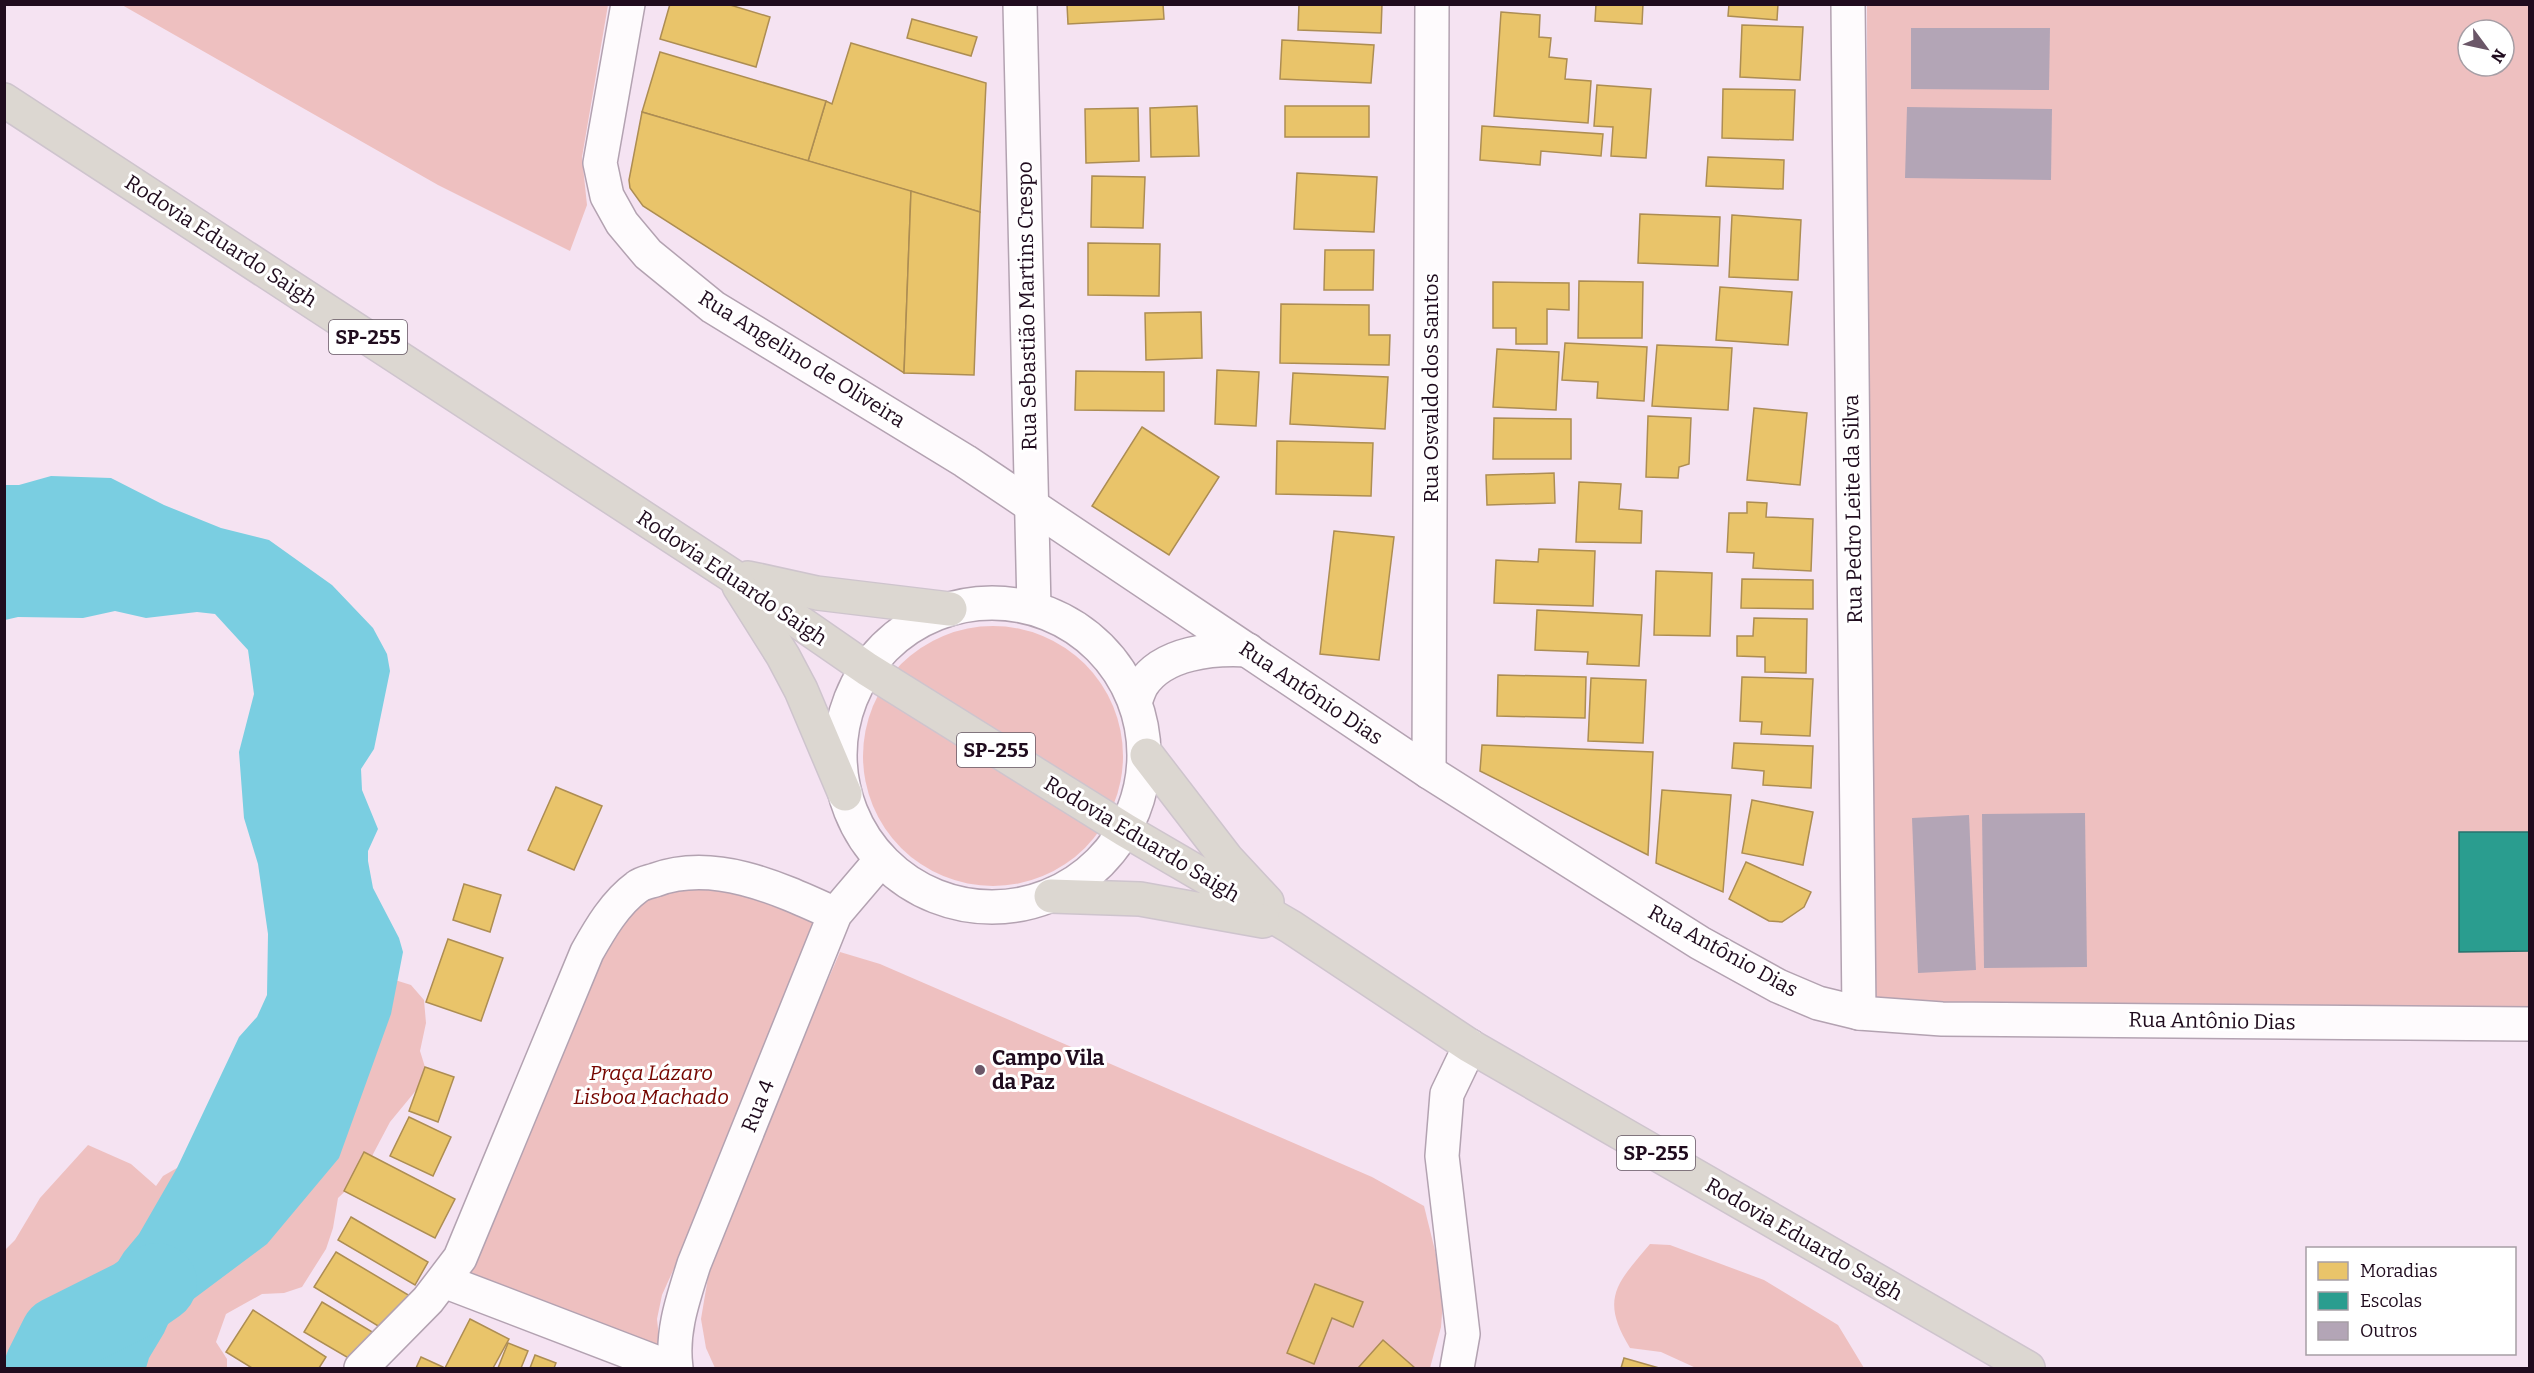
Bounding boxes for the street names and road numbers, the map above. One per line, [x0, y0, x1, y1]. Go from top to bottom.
street label: Rua Sebastião Martins Crespo [1011, 161, 1043, 451]
street label: Rodovia Eduardo Saigh [120, 169, 322, 313]
street label: Rua Osvaldo dos Santos [1418, 273, 1444, 503]
street label: Rua Angelino de Oliveira [694, 285, 911, 434]
road number: SP-255 [329, 320, 407, 354]
street label: Rua Pedro Leite da Silva [1838, 394, 1868, 624]
street label: Rodovia Eduardo Saigh [632, 505, 832, 651]
street label: Rua Antônio Dias [1234, 635, 1388, 751]
road number: SP-255 [957, 733, 1035, 767]
street label: Rodovia Eduardo Saigh [1039, 770, 1245, 908]
street label: Rua Antônio Dias [1643, 899, 1803, 1003]
street label: Rua Antônio Dias [2128, 1007, 2296, 1035]
street label: Rua 4 [736, 1076, 780, 1136]
road number: SP-255 [1617, 1136, 1695, 1170]
street label: Rodovia Eduardo Saigh [1701, 1172, 1907, 1306]

